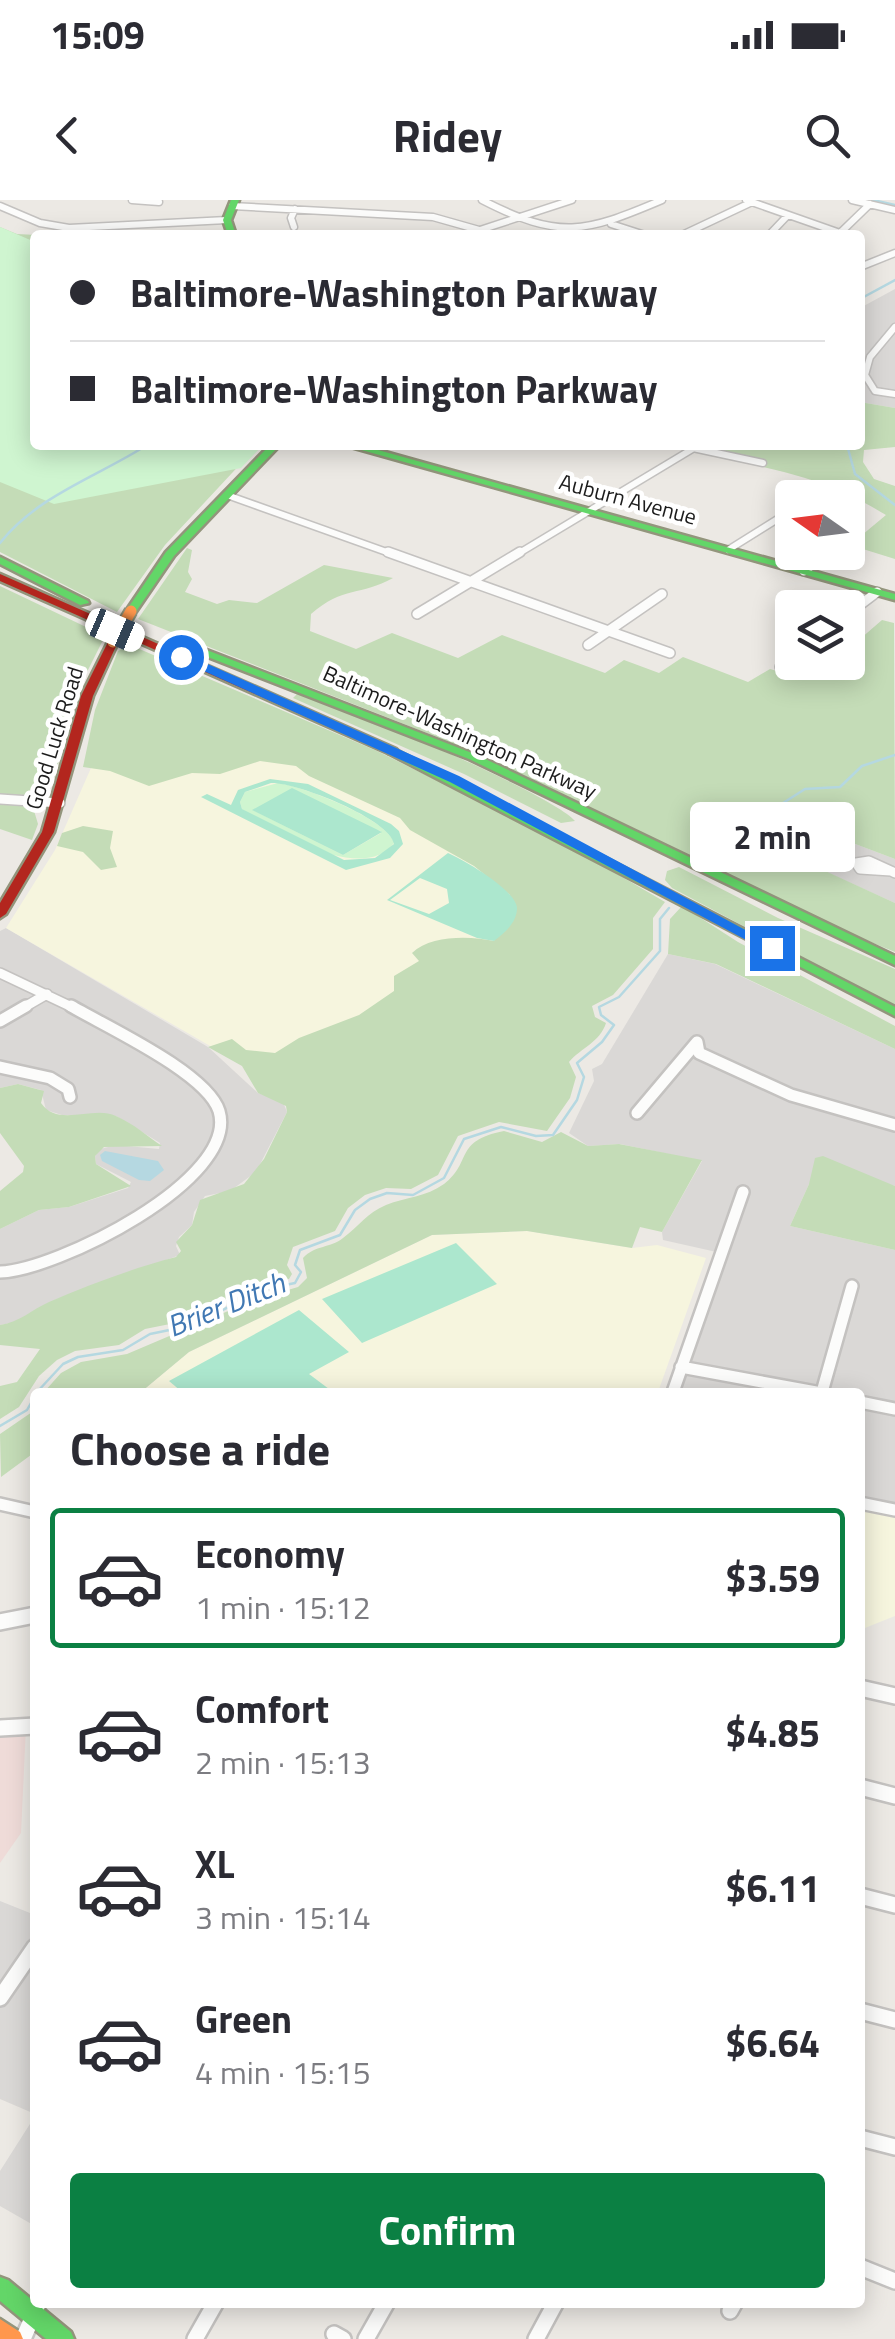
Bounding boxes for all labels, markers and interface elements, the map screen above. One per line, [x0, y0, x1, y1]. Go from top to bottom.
text: 15:09 [50, 6, 145, 64]
text: Ridey [393, 101, 502, 169]
icon: back [40, 108, 95, 163]
icon: search [800, 108, 855, 163]
text: Baltimore-Washington Parkway [130, 264, 657, 322]
text: Baltimore-Washington Parkway [130, 360, 657, 418]
street label: Auburn Avenue [555, 464, 701, 534]
north arrow [775, 480, 865, 570]
map controls [775, 480, 865, 680]
button: layers [775, 590, 865, 680]
car [82, 604, 148, 656]
route start [159, 635, 204, 680]
street label: Baltimore-Washington Parkway [318, 656, 603, 808]
street label: Good Luck Road [16, 662, 92, 814]
callout: 2 min [690, 803, 854, 873]
text: 2 min [734, 813, 811, 861]
route end [750, 926, 795, 971]
water label: Brier Ditch [160, 1259, 293, 1349]
text: Choose a ride [70, 1414, 330, 1482]
text: Economy [195, 1525, 345, 1583]
icon: car [75, 1533, 165, 1623]
text: $3.59 [725, 1549, 820, 1607]
text: 1 min · 15:12 [195, 1583, 371, 1631]
text: Comfort [195, 1680, 329, 1738]
icon: car [75, 1688, 165, 1778]
text: $4.85 [725, 1704, 820, 1762]
text: 2 min · 15:13 [195, 1738, 371, 1786]
text: XL [195, 1835, 235, 1893]
icon: car [75, 1843, 165, 1933]
text: $6.11 [725, 1859, 820, 1917]
text: 3 min · 15:14 [195, 1893, 371, 1941]
text: Green [195, 1990, 292, 2048]
icon: car [75, 1998, 165, 2088]
text: $6.64 [725, 2014, 820, 2072]
text: 4 min · 15:15 [195, 2048, 371, 2096]
button: Confirm [70, 2173, 825, 2288]

